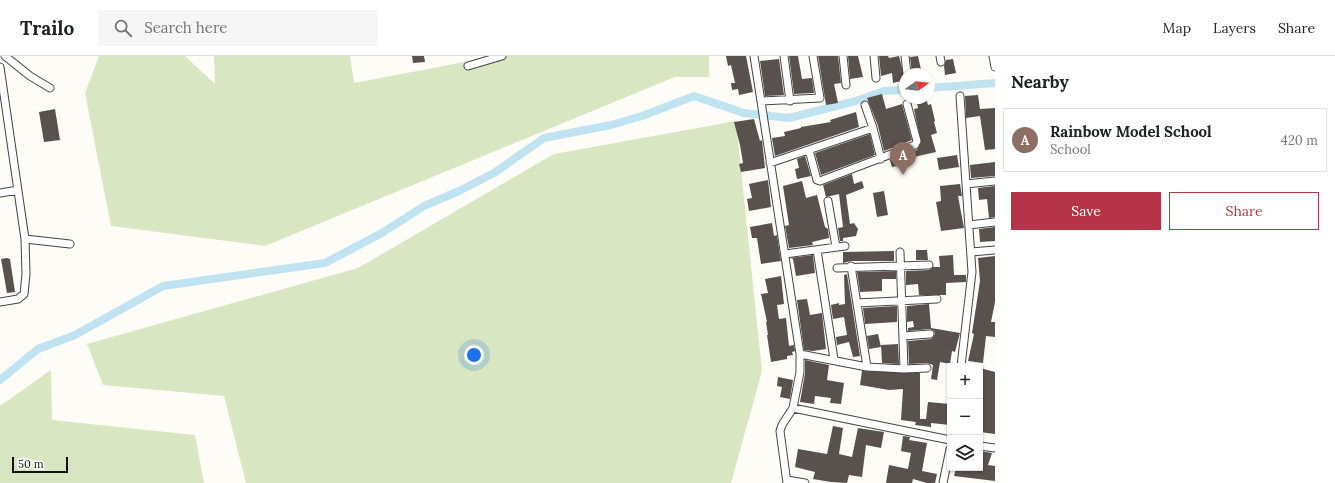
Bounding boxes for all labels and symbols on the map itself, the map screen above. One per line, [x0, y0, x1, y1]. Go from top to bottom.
north arrow [899, 68, 935, 104]
pin: A [890, 142, 916, 175]
your location [464, 345, 484, 365]
scale bar [12, 455, 68, 474]

